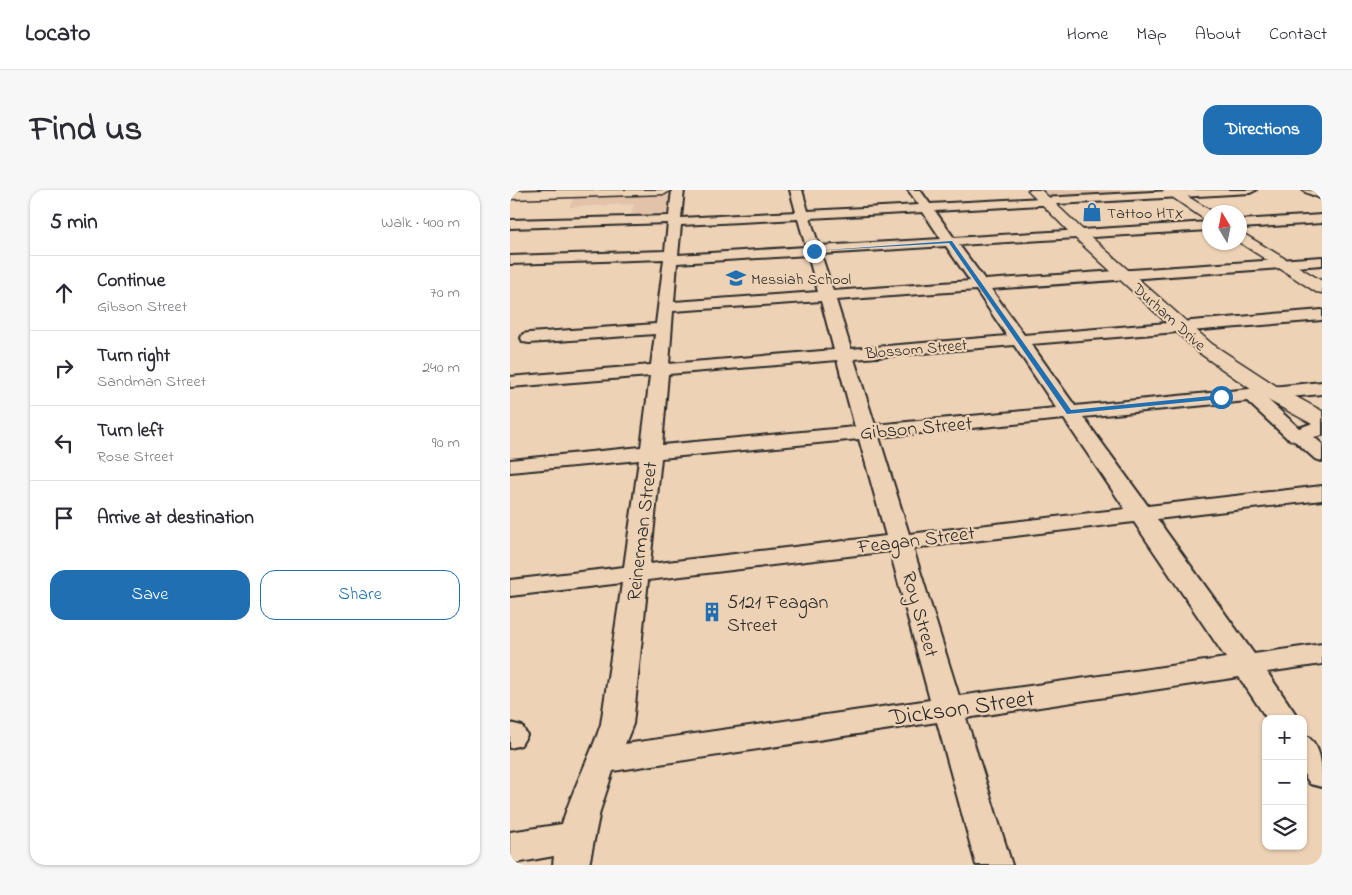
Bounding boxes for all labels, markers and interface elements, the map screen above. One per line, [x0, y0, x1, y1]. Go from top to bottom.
text: Locato [25, 17, 91, 52]
text: Home [1067, 22, 1108, 48]
text: Map [1136, 22, 1167, 48]
text: About [1195, 22, 1241, 48]
text: Contact [1269, 22, 1327, 48]
text: Find us [30, 105, 142, 156]
button: Directions [1203, 105, 1322, 155]
shop icon: Tattoo HTX [1081, 201, 1103, 223]
place label: Tattoo HTX [1107, 202, 1184, 226]
north arrow [1202, 205, 1247, 250]
text: 5 min [50, 208, 98, 238]
text: Walk · 400 m [381, 211, 460, 235]
route end [803, 240, 826, 263]
school or university icon: Messiah School [725, 267, 747, 289]
text: Continue [97, 268, 165, 295]
place label: Messiah School [751, 268, 851, 292]
street label: Durham Drive [1126, 277, 1211, 358]
icon: ahead [50, 279, 78, 307]
text: 70 m [430, 281, 460, 305]
text: Gibson Street [97, 295, 187, 319]
street label: Blossom Street [863, 334, 969, 366]
text: Turn right [97, 343, 170, 370]
icon: right [50, 354, 78, 382]
text: 240 m [422, 356, 460, 380]
text: Sandman Street [97, 370, 206, 394]
route start [1210, 386, 1233, 409]
street label: Gibson Street [859, 410, 974, 449]
text: Turn left [97, 418, 164, 445]
icon: left [50, 429, 78, 457]
text: 90 m [432, 431, 460, 455]
text: Rose Street [97, 445, 174, 469]
street label: Reinerman Street [621, 460, 666, 603]
icon: arrive [50, 504, 78, 532]
text: Arrive at destination [97, 505, 254, 532]
street label: Feagan Street [855, 520, 977, 564]
street label: Roy Street [893, 568, 945, 661]
button: Save [50, 570, 250, 620]
button: Share [260, 570, 460, 620]
place label: 5121 Feagan Street [727, 589, 829, 641]
building icon: 5121 Feagan Street [701, 601, 723, 623]
street label: Dickson Street [887, 682, 1037, 737]
map controls [1262, 715, 1307, 850]
button: + [1262, 715, 1307, 760]
button: − [1262, 760, 1307, 805]
button: layers [1262, 805, 1307, 850]

